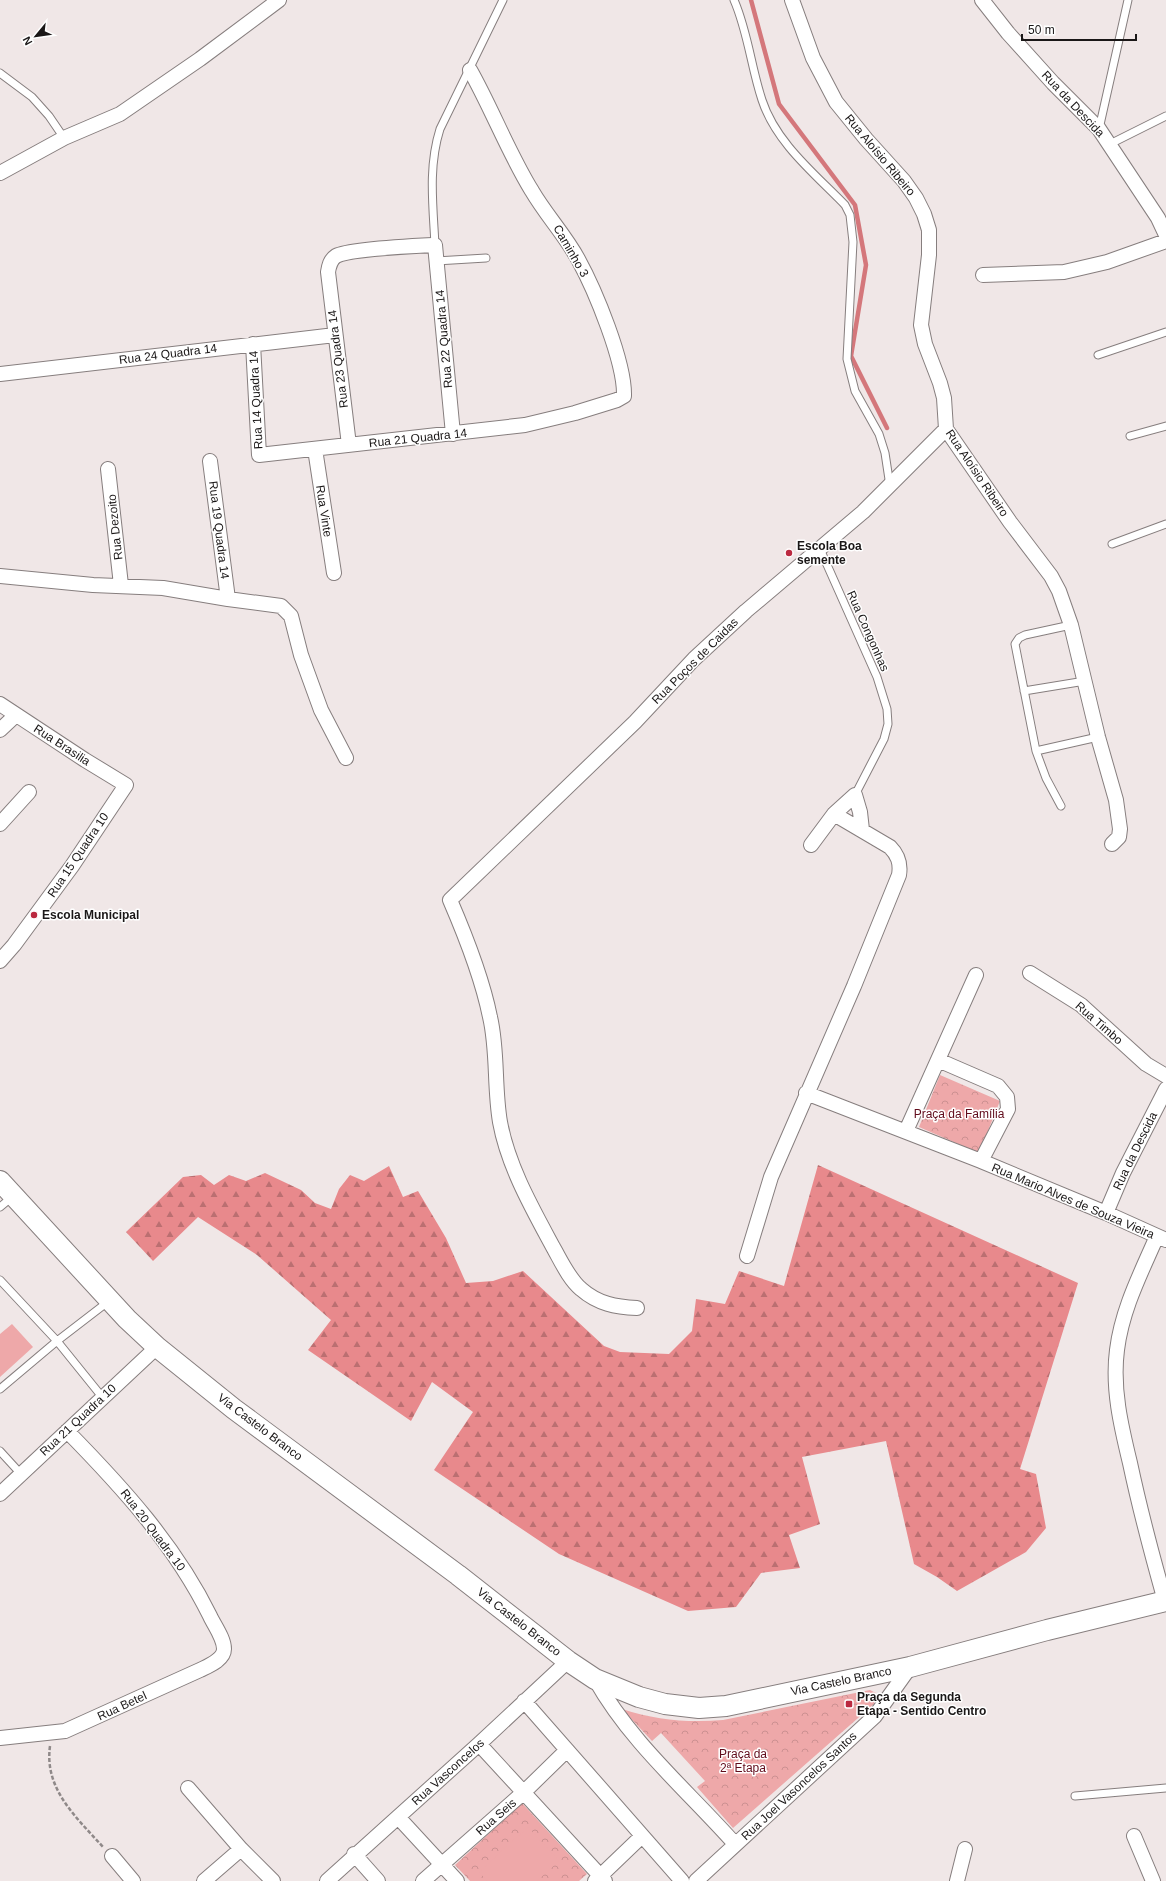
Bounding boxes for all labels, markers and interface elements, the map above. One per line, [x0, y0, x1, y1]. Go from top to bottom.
north arrow [16, 16, 56, 56]
scale bar [1022, 16, 1136, 42]
text: 50 m [1028, 23, 1055, 37]
text: N [20, 34, 34, 47]
street label: Rua da Descida [1039, 68, 1107, 140]
street label: Rua Aloísio Ribeiro [842, 111, 918, 199]
street label: Caminho 3 [550, 222, 592, 280]
street label: Rua 22 Quadra 14 [433, 289, 455, 389]
street label: Rua 23 Quadra 14 [325, 309, 351, 409]
street label: Rua 24 Quadra 14 [118, 341, 218, 367]
street label: Rua 14 Quadra 14 [246, 350, 266, 450]
street label: Rua 21 Quadra 14 [368, 426, 468, 450]
street label: Rua Aloísio Ribeiro [943, 427, 1012, 519]
street label: Rua 19 Quadra 14 [206, 480, 232, 580]
street label: Rua Vinte [313, 484, 335, 538]
street label: Rua Dezoito [105, 493, 125, 561]
place label: Escola Boa semente [797, 539, 862, 567]
marker: Escola Boa semente [784, 548, 794, 558]
street label: Rua Congonhas [844, 589, 892, 673]
street label: Rua Poços de Caidas [649, 615, 741, 707]
street label: Rua Brasilia [31, 722, 93, 769]
street label: Rua 15 Quadra 10 [45, 810, 112, 900]
place label: Escola Municipal [42, 908, 139, 922]
marker: Escola Municipal [29, 910, 39, 920]
street label: Rua Timbo [1073, 999, 1126, 1048]
park label: Praça da Família [914, 1107, 1005, 1121]
street label: Rua da Descida [1110, 1109, 1160, 1192]
street label: Rua Mario Alves de Souza Vieira [990, 1160, 1157, 1242]
street label: Rua 21 Quadra 10 [37, 1381, 119, 1459]
street label: Via Castelo Branco [215, 1391, 305, 1464]
street label: Rua 20 Quadra 10 [118, 1486, 188, 1574]
street label: Via Castelo Branco [474, 1585, 564, 1659]
street label: Via Castelo Branco [789, 1663, 893, 1699]
street label: Rua Betel [95, 1689, 149, 1723]
place label: Praça da Segunda Etapa - Sentido Centro [857, 1690, 986, 1718]
marker: Praça da Segunda Etapa - Sentido Centro [844, 1699, 854, 1709]
street label: Rua Joel Vasoncelos Santos [738, 1729, 860, 1843]
street label: Rua Vasconcelos [409, 1736, 487, 1808]
park label: Praça da 2ª Etapa [719, 1747, 767, 1775]
street label: Rua Seis [473, 1796, 519, 1838]

